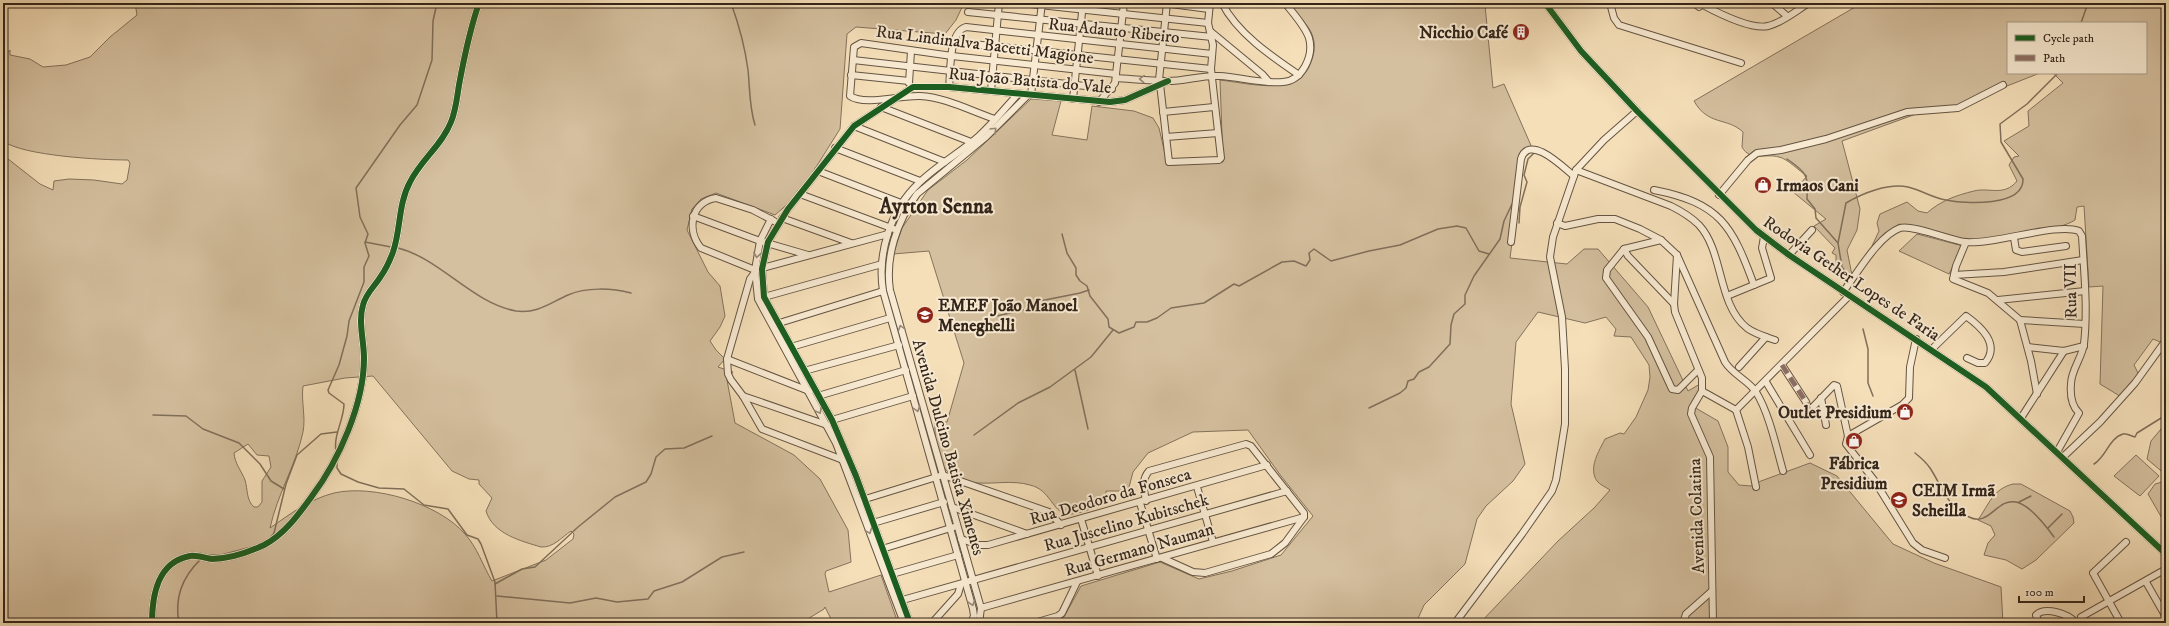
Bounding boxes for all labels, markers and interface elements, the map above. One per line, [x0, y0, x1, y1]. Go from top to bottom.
street label: Rua Adauto Ribeiro [1047, 13, 1181, 49]
street label: Rua Lindinalva Bacetti Magione [875, 21, 1095, 69]
place label: Nicchio Café [1419, 22, 1509, 44]
building icon: Nicchio Café [1511, 22, 1531, 42]
legend [2007, 22, 2147, 74]
text: Cycle path [2043, 31, 2095, 46]
text: Path [2043, 51, 2066, 66]
street label: Rua João Batista do Vale [948, 63, 1112, 99]
one-way arrow [1139, 75, 1145, 84]
one-way arrow [989, 127, 996, 135]
shop icon: Irmaos Cani [1753, 175, 1773, 195]
place label: Irmaos Cani [1776, 175, 1859, 197]
district label: Ayrton Senna [878, 194, 994, 220]
street label: Rodovia Gether Lopes de Faria [1759, 211, 1945, 347]
one-way arrow [753, 252, 762, 258]
street label: Rua VII [2060, 263, 2082, 319]
place label: EMEF João Manoel Meneghelli [938, 295, 1078, 337]
school or university icon: EMEF João Manoel Meneghelli [915, 305, 935, 325]
one-way arrow [897, 324, 906, 331]
street label: Avenida Dulcino Batista Ximenes [907, 337, 990, 558]
place label: Outlet Presidium [1778, 402, 1892, 424]
shop icon: Outlet Presidium [1895, 402, 1915, 422]
one-way arrow [912, 405, 921, 412]
one-way arrow [815, 407, 822, 414]
shop icon: Fábrica Presidium [1844, 431, 1864, 451]
place label: Fábrica Presidium [1820, 453, 1888, 495]
street label: Avenida Colatina [1684, 457, 1710, 574]
street label: Rua Deodoro da Fonseca [1027, 463, 1194, 531]
place label: CEIM Irmã Scheilla [1912, 480, 1996, 522]
street label: Rua Juscelino Kubitschek [1041, 489, 1212, 557]
school or university icon: CEIM Irmã Scheilla [1889, 490, 1909, 510]
street label: Rua Germano Nauman [1062, 518, 1217, 582]
one-way arrow [864, 527, 873, 534]
scale bar [2019, 578, 2084, 604]
text: 100 m [2025, 585, 2054, 600]
one-way arrow [967, 599, 976, 606]

